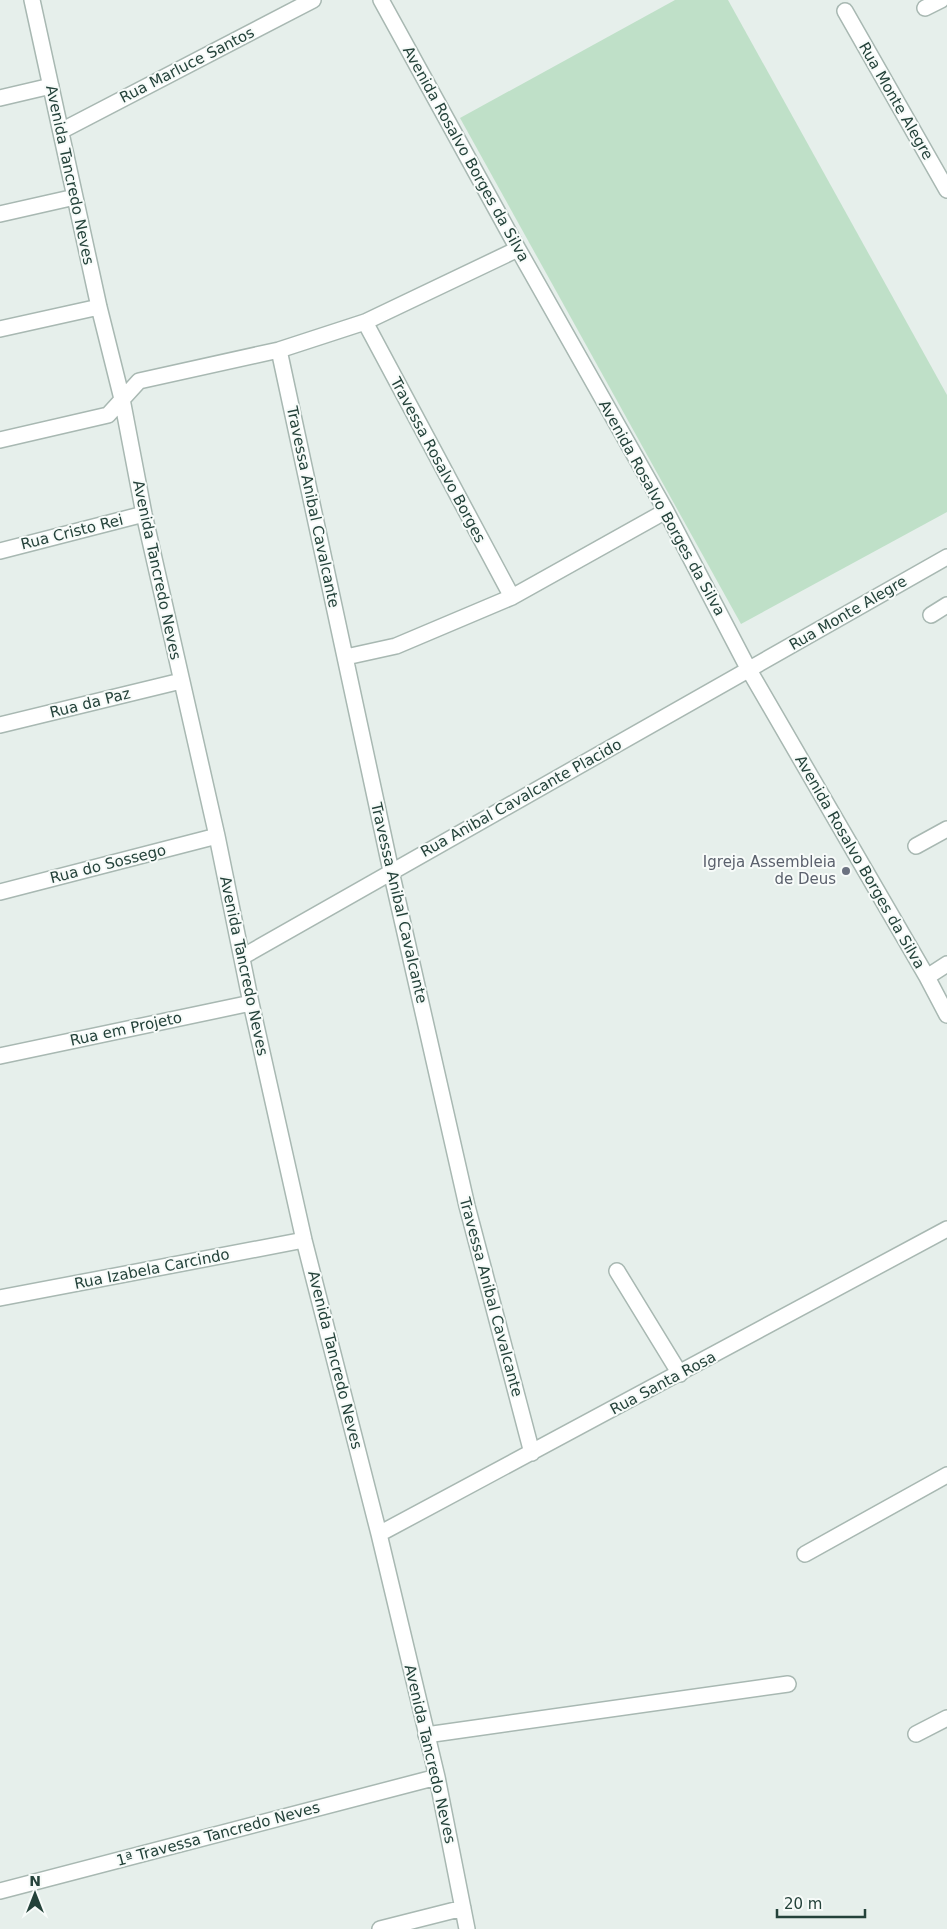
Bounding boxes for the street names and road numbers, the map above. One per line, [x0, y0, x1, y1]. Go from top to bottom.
street label: Rua Marluce Santos [117, 23, 257, 107]
street label: Rua Monte Alegre [855, 39, 937, 163]
street label: Avenida Rosalvo Borges da Silva [399, 43, 533, 265]
street label: Avenida Tancredo Neves [42, 84, 98, 267]
street label: Travessa Rosalvo Borges [386, 373, 489, 546]
street label: Avenida Rosalvo Borges da Silva [595, 397, 729, 619]
street label: Travessa Anibal Cavalcante [283, 404, 343, 609]
street label: Avenida Tancredo Neves [129, 479, 185, 662]
street label: Rua Cristo Rei [19, 511, 125, 553]
street label: Rua Monte Alegre [786, 572, 910, 654]
street label: Rua da Paz [48, 684, 132, 722]
street label: Rua Anibal Cavalcante Placido [417, 735, 625, 861]
street label: Avenida Rosalvo Borges da Silva [791, 752, 929, 972]
street label: Travessa Anibal Cavalcante [367, 800, 431, 1005]
street label: Rua do Sossego [48, 841, 168, 887]
street label: Avenida Tancredo Neves [216, 875, 272, 1058]
street label: Rua em Projeto [68, 1008, 184, 1050]
street label: Travessa Anibal Cavalcante [455, 1194, 526, 1399]
street label: Rua Izabela Carcindo [73, 1245, 231, 1293]
street label: Avenida Tancredo Neves [304, 1269, 366, 1451]
street label: Rua Santa Rosa [607, 1348, 719, 1418]
street label: Avenida Tancredo Neves [401, 1663, 459, 1845]
street label: 1ª Travessa Tancredo Neves [114, 1798, 322, 1870]

